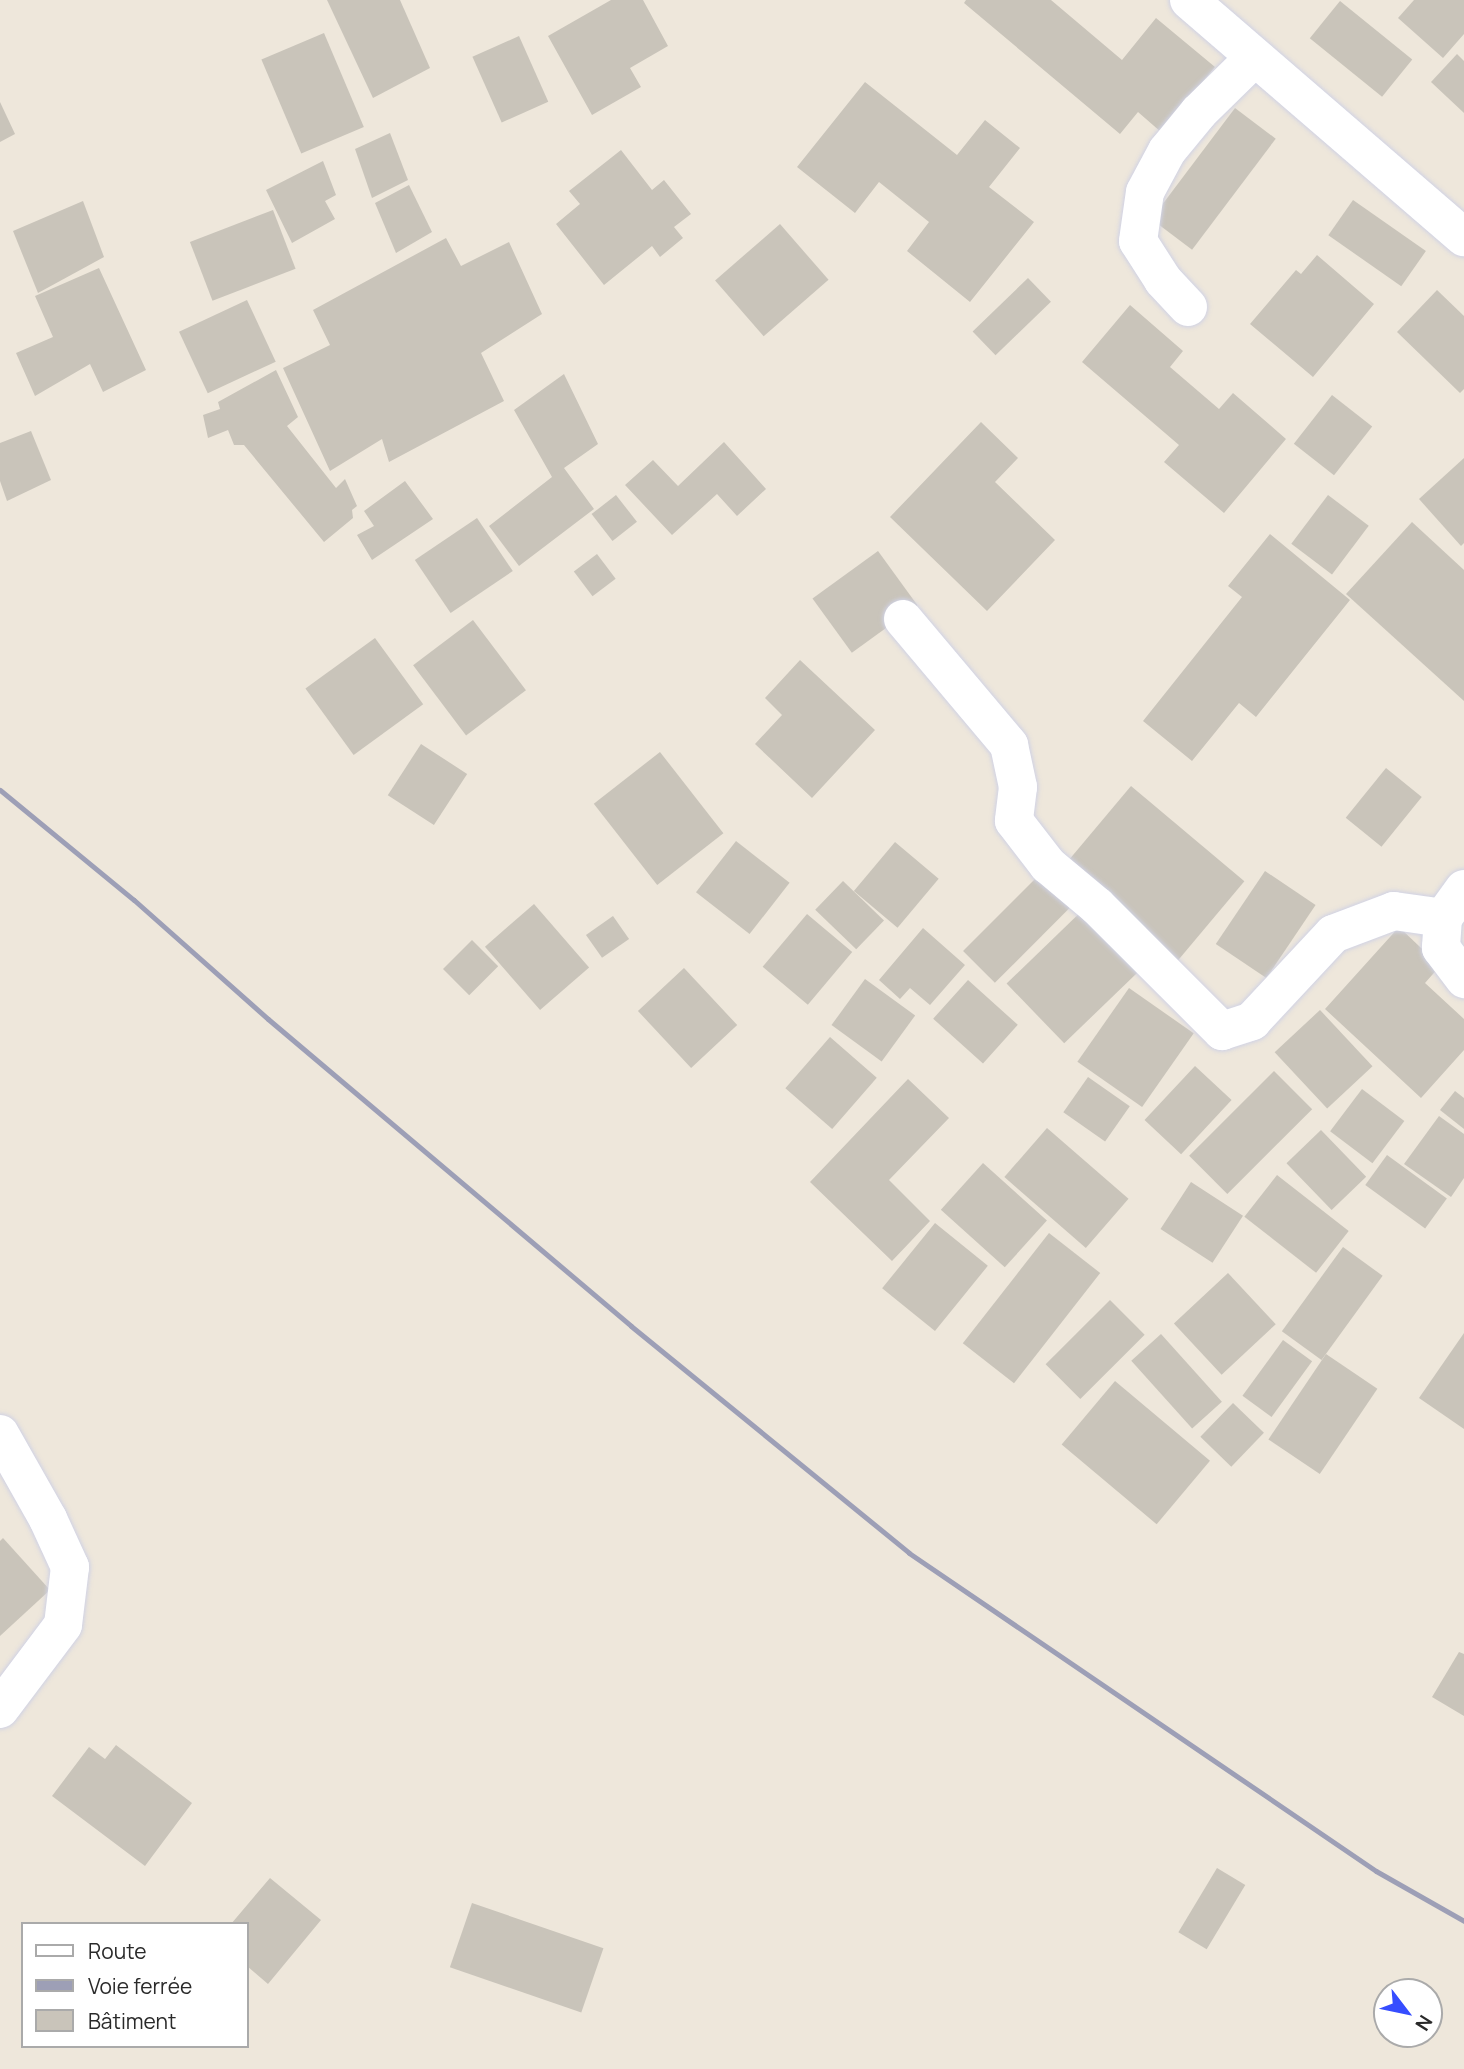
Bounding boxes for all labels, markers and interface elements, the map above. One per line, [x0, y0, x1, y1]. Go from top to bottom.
legend [21, 1922, 248, 2048]
text: Route [88, 1937, 146, 1965]
text: Voie ferrée [88, 1972, 192, 2000]
north arrow [1373, 1978, 1443, 2048]
text: Bâtiment [88, 2007, 176, 2035]
text: N [1409, 2010, 1439, 2036]

